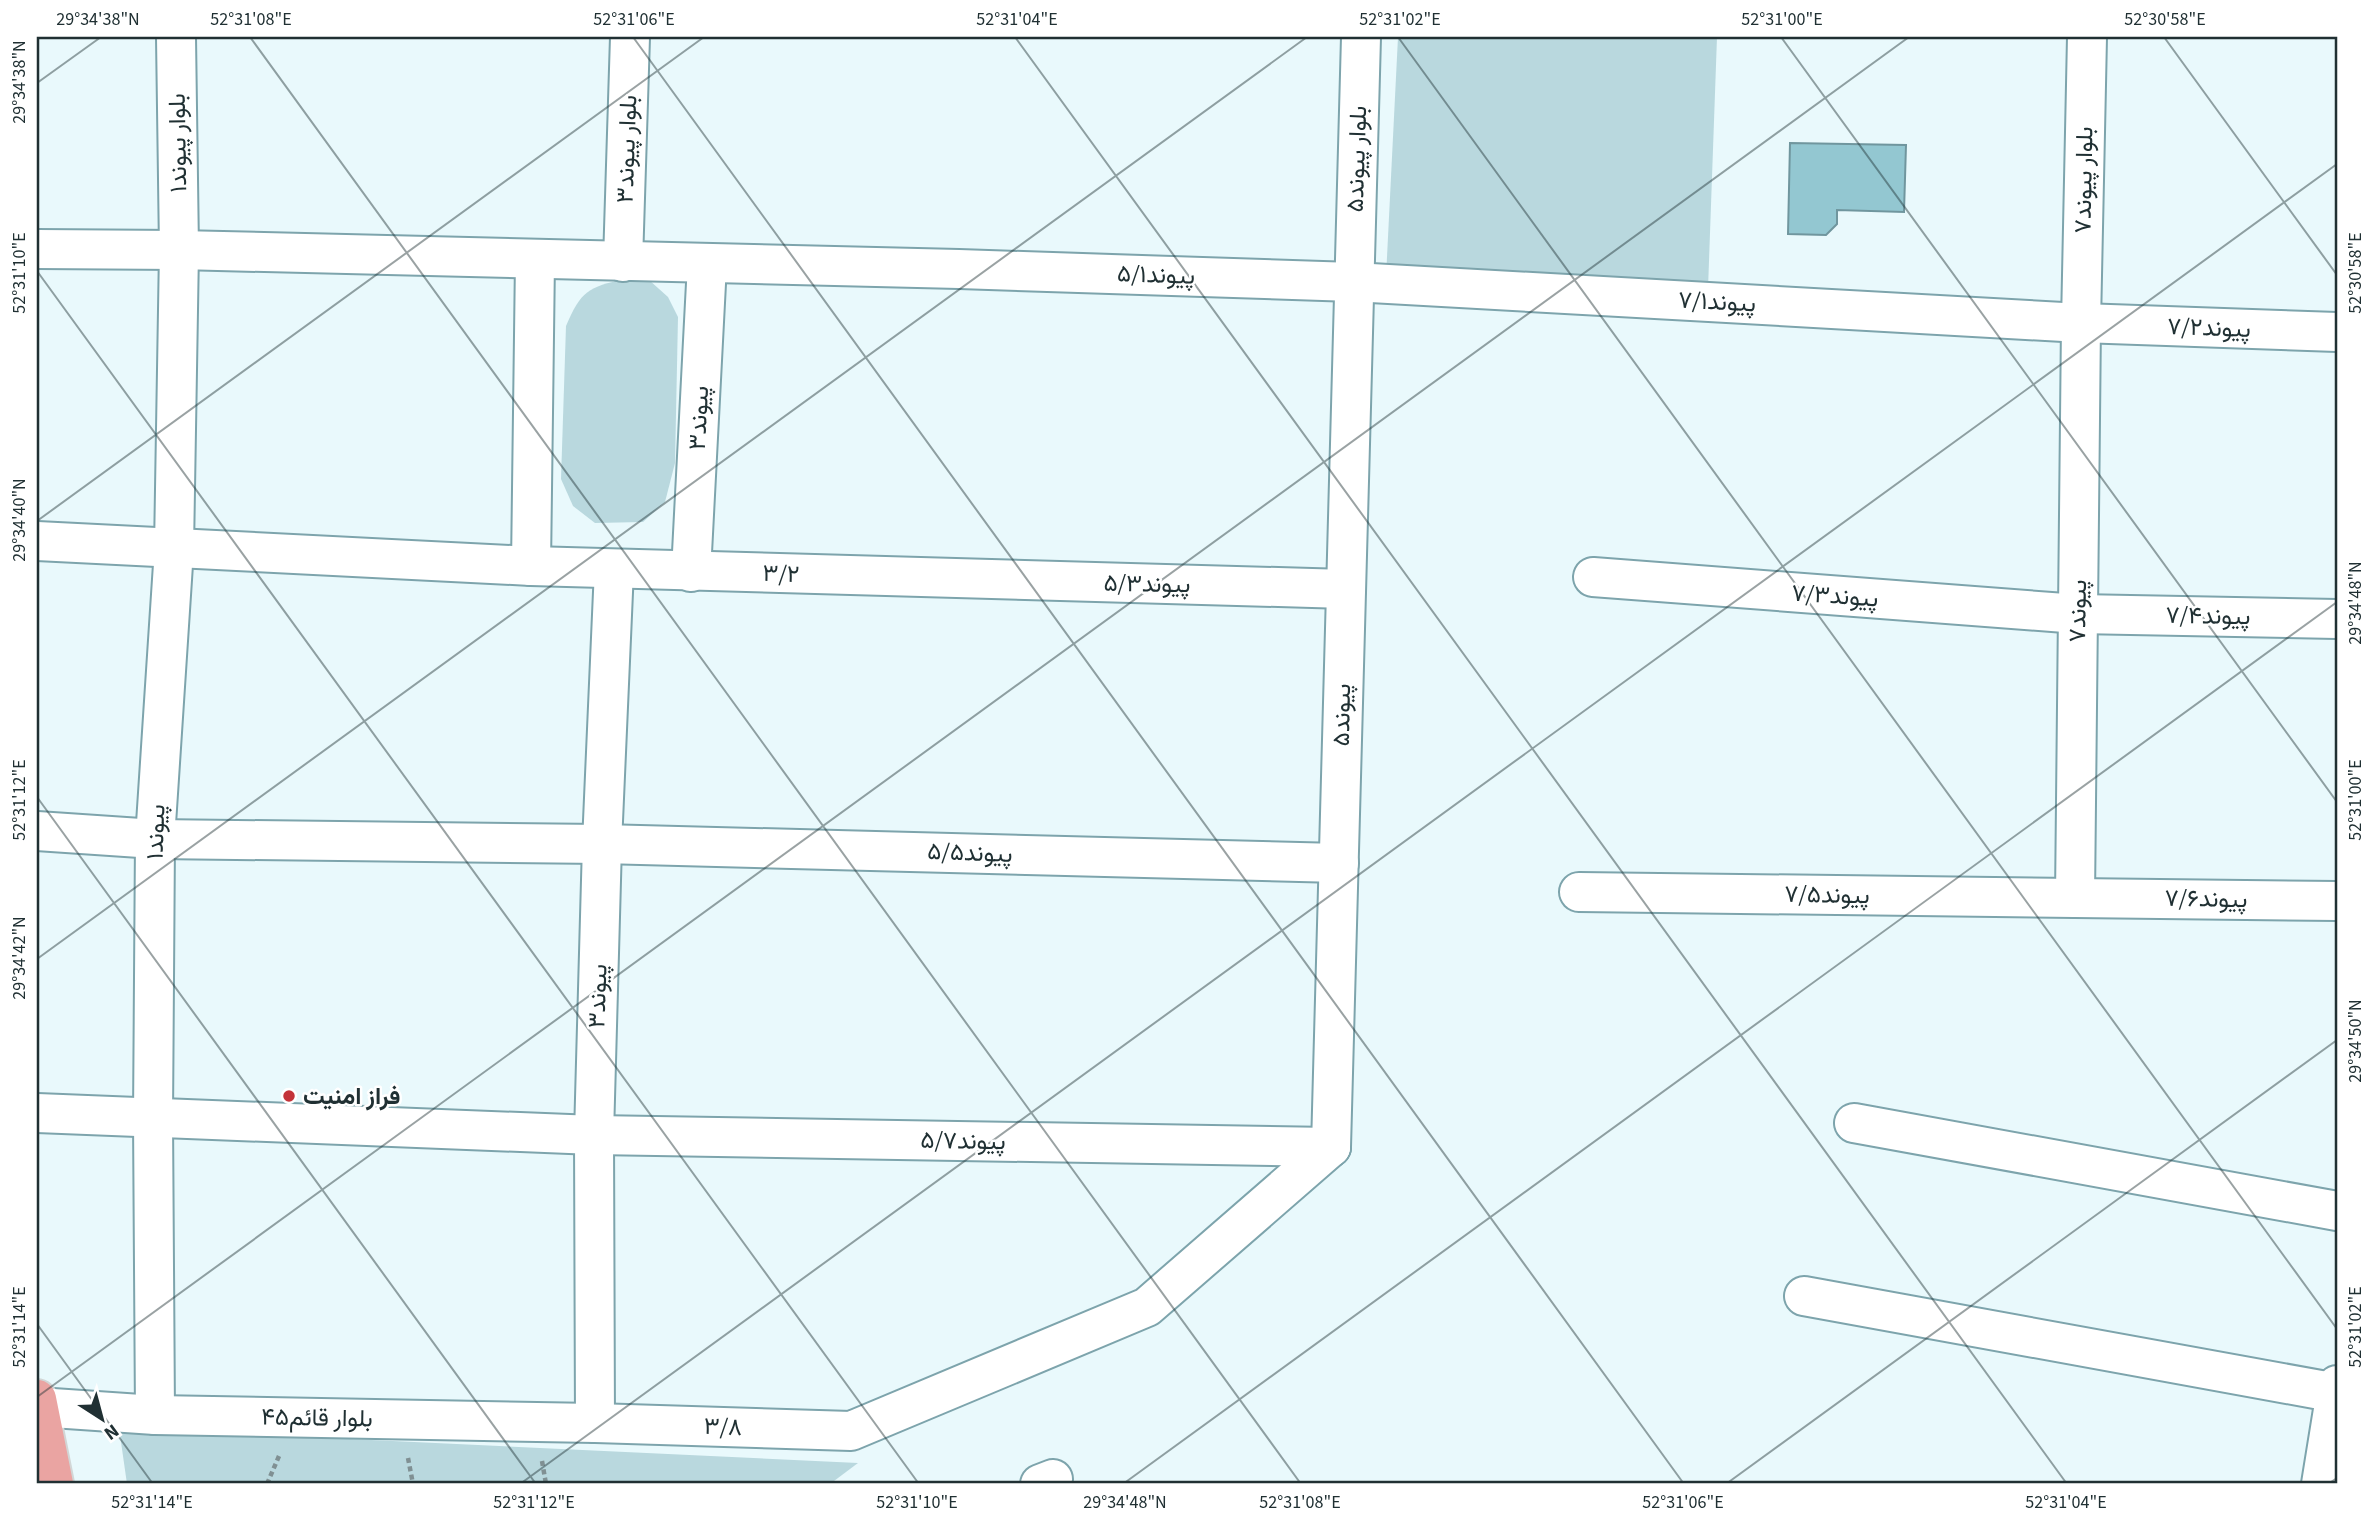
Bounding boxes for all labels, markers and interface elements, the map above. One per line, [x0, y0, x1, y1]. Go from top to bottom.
text: 29°34'38"N [56, 7, 140, 32]
text: 52°31'08"E [210, 7, 292, 32]
text: 52°31'06"E [593, 7, 675, 32]
text: 52°31'04"E [976, 7, 1058, 32]
text: 52°31'02"E [1359, 7, 1441, 32]
text: 52°31'00"E [1741, 7, 1823, 32]
text: 52°30'58"E [2124, 7, 2206, 32]
text: 29°34'38"N [7, 40, 32, 124]
street label: بلوار پیوند۱ [160, 93, 196, 193]
street label: بلوار پیوند۳ [608, 94, 646, 204]
street label: بلوار پیوند۵ [1338, 105, 1376, 213]
street label: بلوار پیوند۷ [2066, 126, 2102, 234]
text: 52°31'10"E [7, 232, 32, 314]
text: 52°30'58"E [2343, 232, 2368, 314]
street label: پیوند۵/۱ [1116, 256, 1196, 294]
street label: پیوند۷/۱ [1677, 282, 1757, 322]
street label: پیوند۷/۲ [2167, 309, 2251, 347]
street label: پیوند۳ [680, 385, 718, 451]
text: 29°34'40"N [7, 478, 32, 562]
street label: ۳/۲ [762, 556, 800, 592]
text: 29°34'48"N [2343, 561, 2368, 645]
street label: پیوند۵/۳ [1103, 566, 1191, 602]
street label: پیوند۷/۳ [1790, 576, 1880, 616]
street label: پیوند۷ [2060, 579, 2096, 643]
street label: پیوند۷/۴ [2165, 598, 2251, 634]
street label: پیوند۵ [1324, 683, 1360, 747]
text: 52°31'12"E [7, 759, 32, 841]
text: 52°31'00"E [2343, 759, 2368, 841]
street label: پیوند۱ [138, 804, 174, 860]
street label: پیوند۵/۵ [927, 834, 1013, 872]
street label: پیوند۷/۵ [1784, 877, 1870, 913]
street label: پیوند۷/۶ [2164, 881, 2248, 917]
text: 29°34'42"N [7, 916, 32, 1000]
street label: پیوند۳ [579, 963, 617, 1029]
text: 29°34'50"N [2343, 999, 2368, 1083]
place label: فراز امنیت [303, 1079, 400, 1114]
marker: فراز امنیت [281, 1088, 297, 1104]
street label: پیوند۵/۷ [920, 1123, 1006, 1159]
text: 52°31'14"E [7, 1286, 32, 1368]
text: 52°31'02"E [2343, 1286, 2368, 1368]
north arrow [66, 1384, 136, 1454]
street label: بلوار قائم۴۵ [261, 1400, 373, 1436]
street label: ۳/۸ [703, 1409, 743, 1445]
text: N [98, 1417, 124, 1446]
text: 52°31'14"E [111, 1490, 193, 1515]
text: 52°31'12"E [493, 1490, 575, 1515]
text: 52°31'10"E [876, 1490, 958, 1515]
text: 29°34'48"N [1083, 1490, 1167, 1515]
text: 52°31'08"E [1259, 1490, 1341, 1515]
text: 52°31'06"E [1642, 1490, 1724, 1515]
text: 52°31'04"E [2025, 1490, 2107, 1515]

